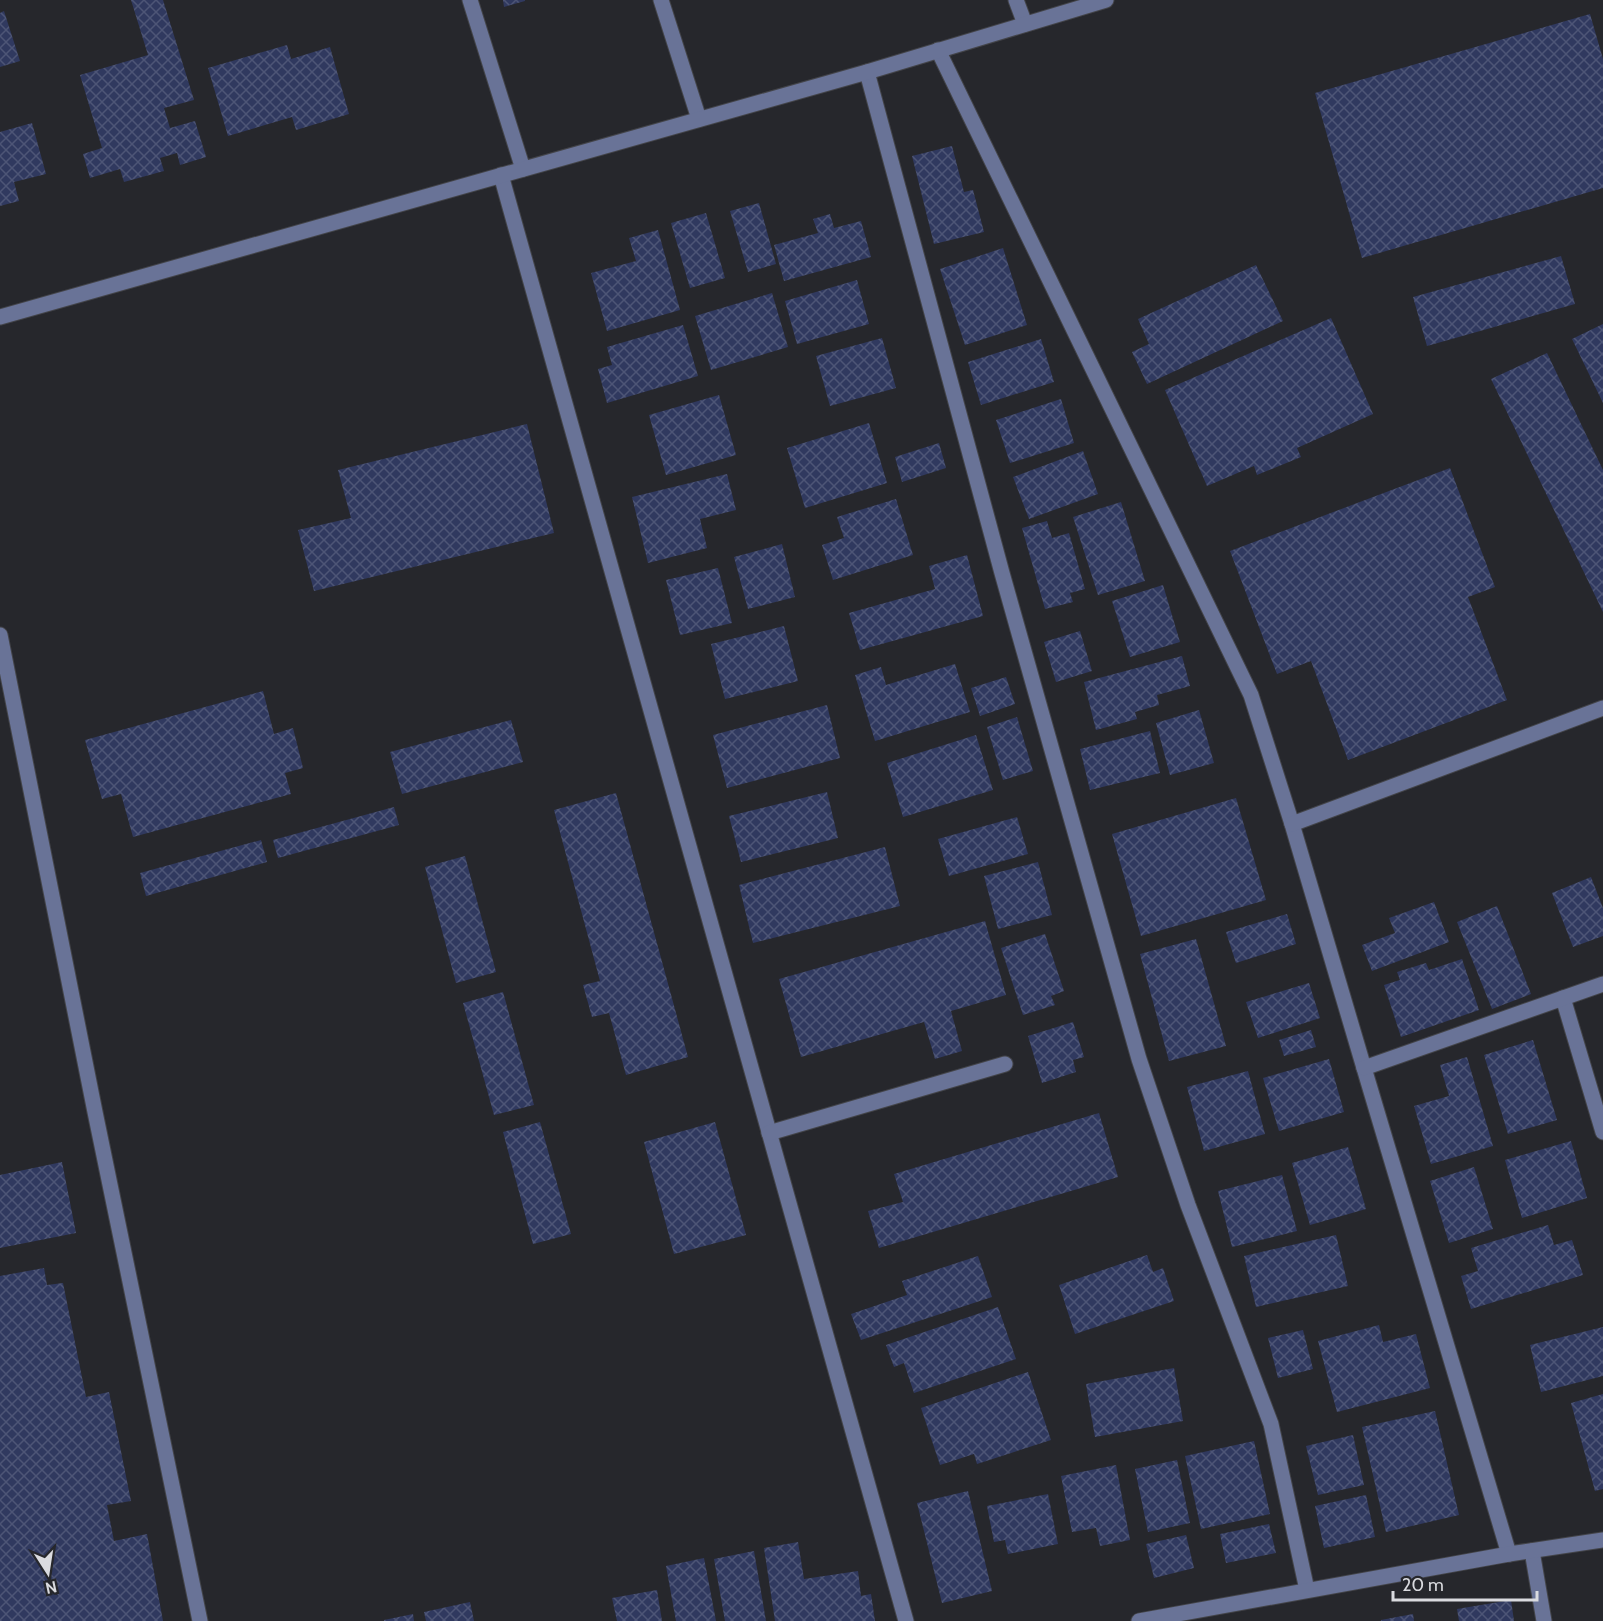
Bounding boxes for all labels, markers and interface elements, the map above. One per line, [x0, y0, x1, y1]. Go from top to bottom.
north arrow [18, 1543, 78, 1603]
scale bar [1393, 1564, 1537, 1602]
text: 20 m [1402, 1574, 1444, 1596]
text: N [44, 1577, 59, 1598]

